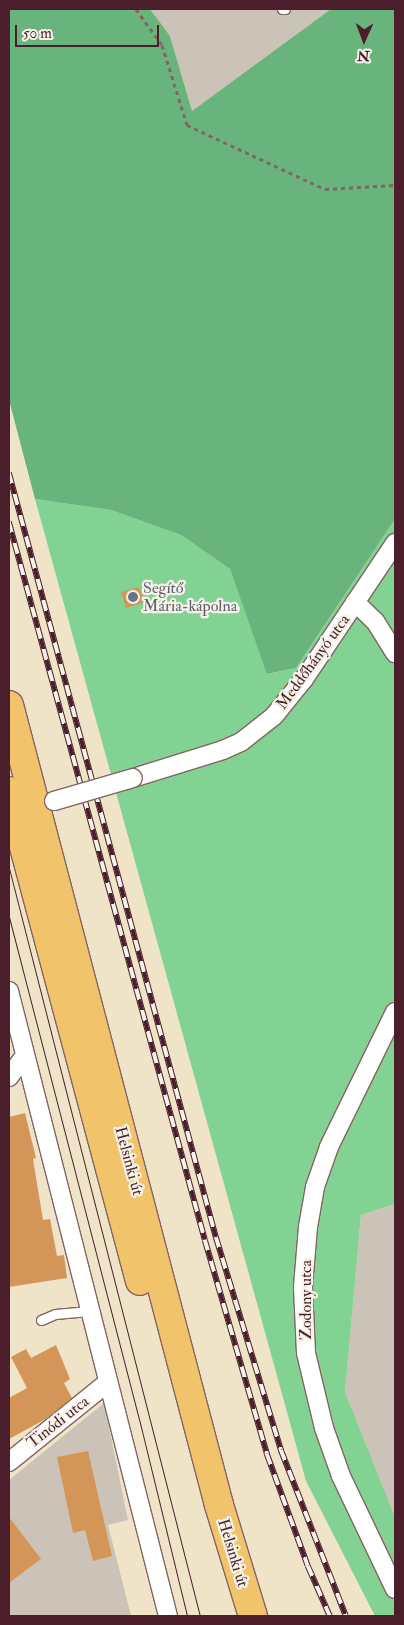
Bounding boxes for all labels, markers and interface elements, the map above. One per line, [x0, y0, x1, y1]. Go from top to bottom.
scale bar [18, 15, 161, 47]
north arrow [339, 15, 389, 65]
text: 50 m [23, 24, 52, 43]
text: N [357, 47, 370, 64]
place label: Segítő Mária-kápolna [143, 578, 237, 616]
marker: Segítő Mária-kápolna [127, 591, 139, 603]
street label: Meddőhányó utca [272, 611, 354, 713]
street label: Helsinki út [111, 1125, 147, 1197]
street label: Zodony utca [296, 1260, 316, 1340]
street label: Tinódi utca [23, 1392, 93, 1452]
street label: Helsinki út [214, 1517, 252, 1589]

